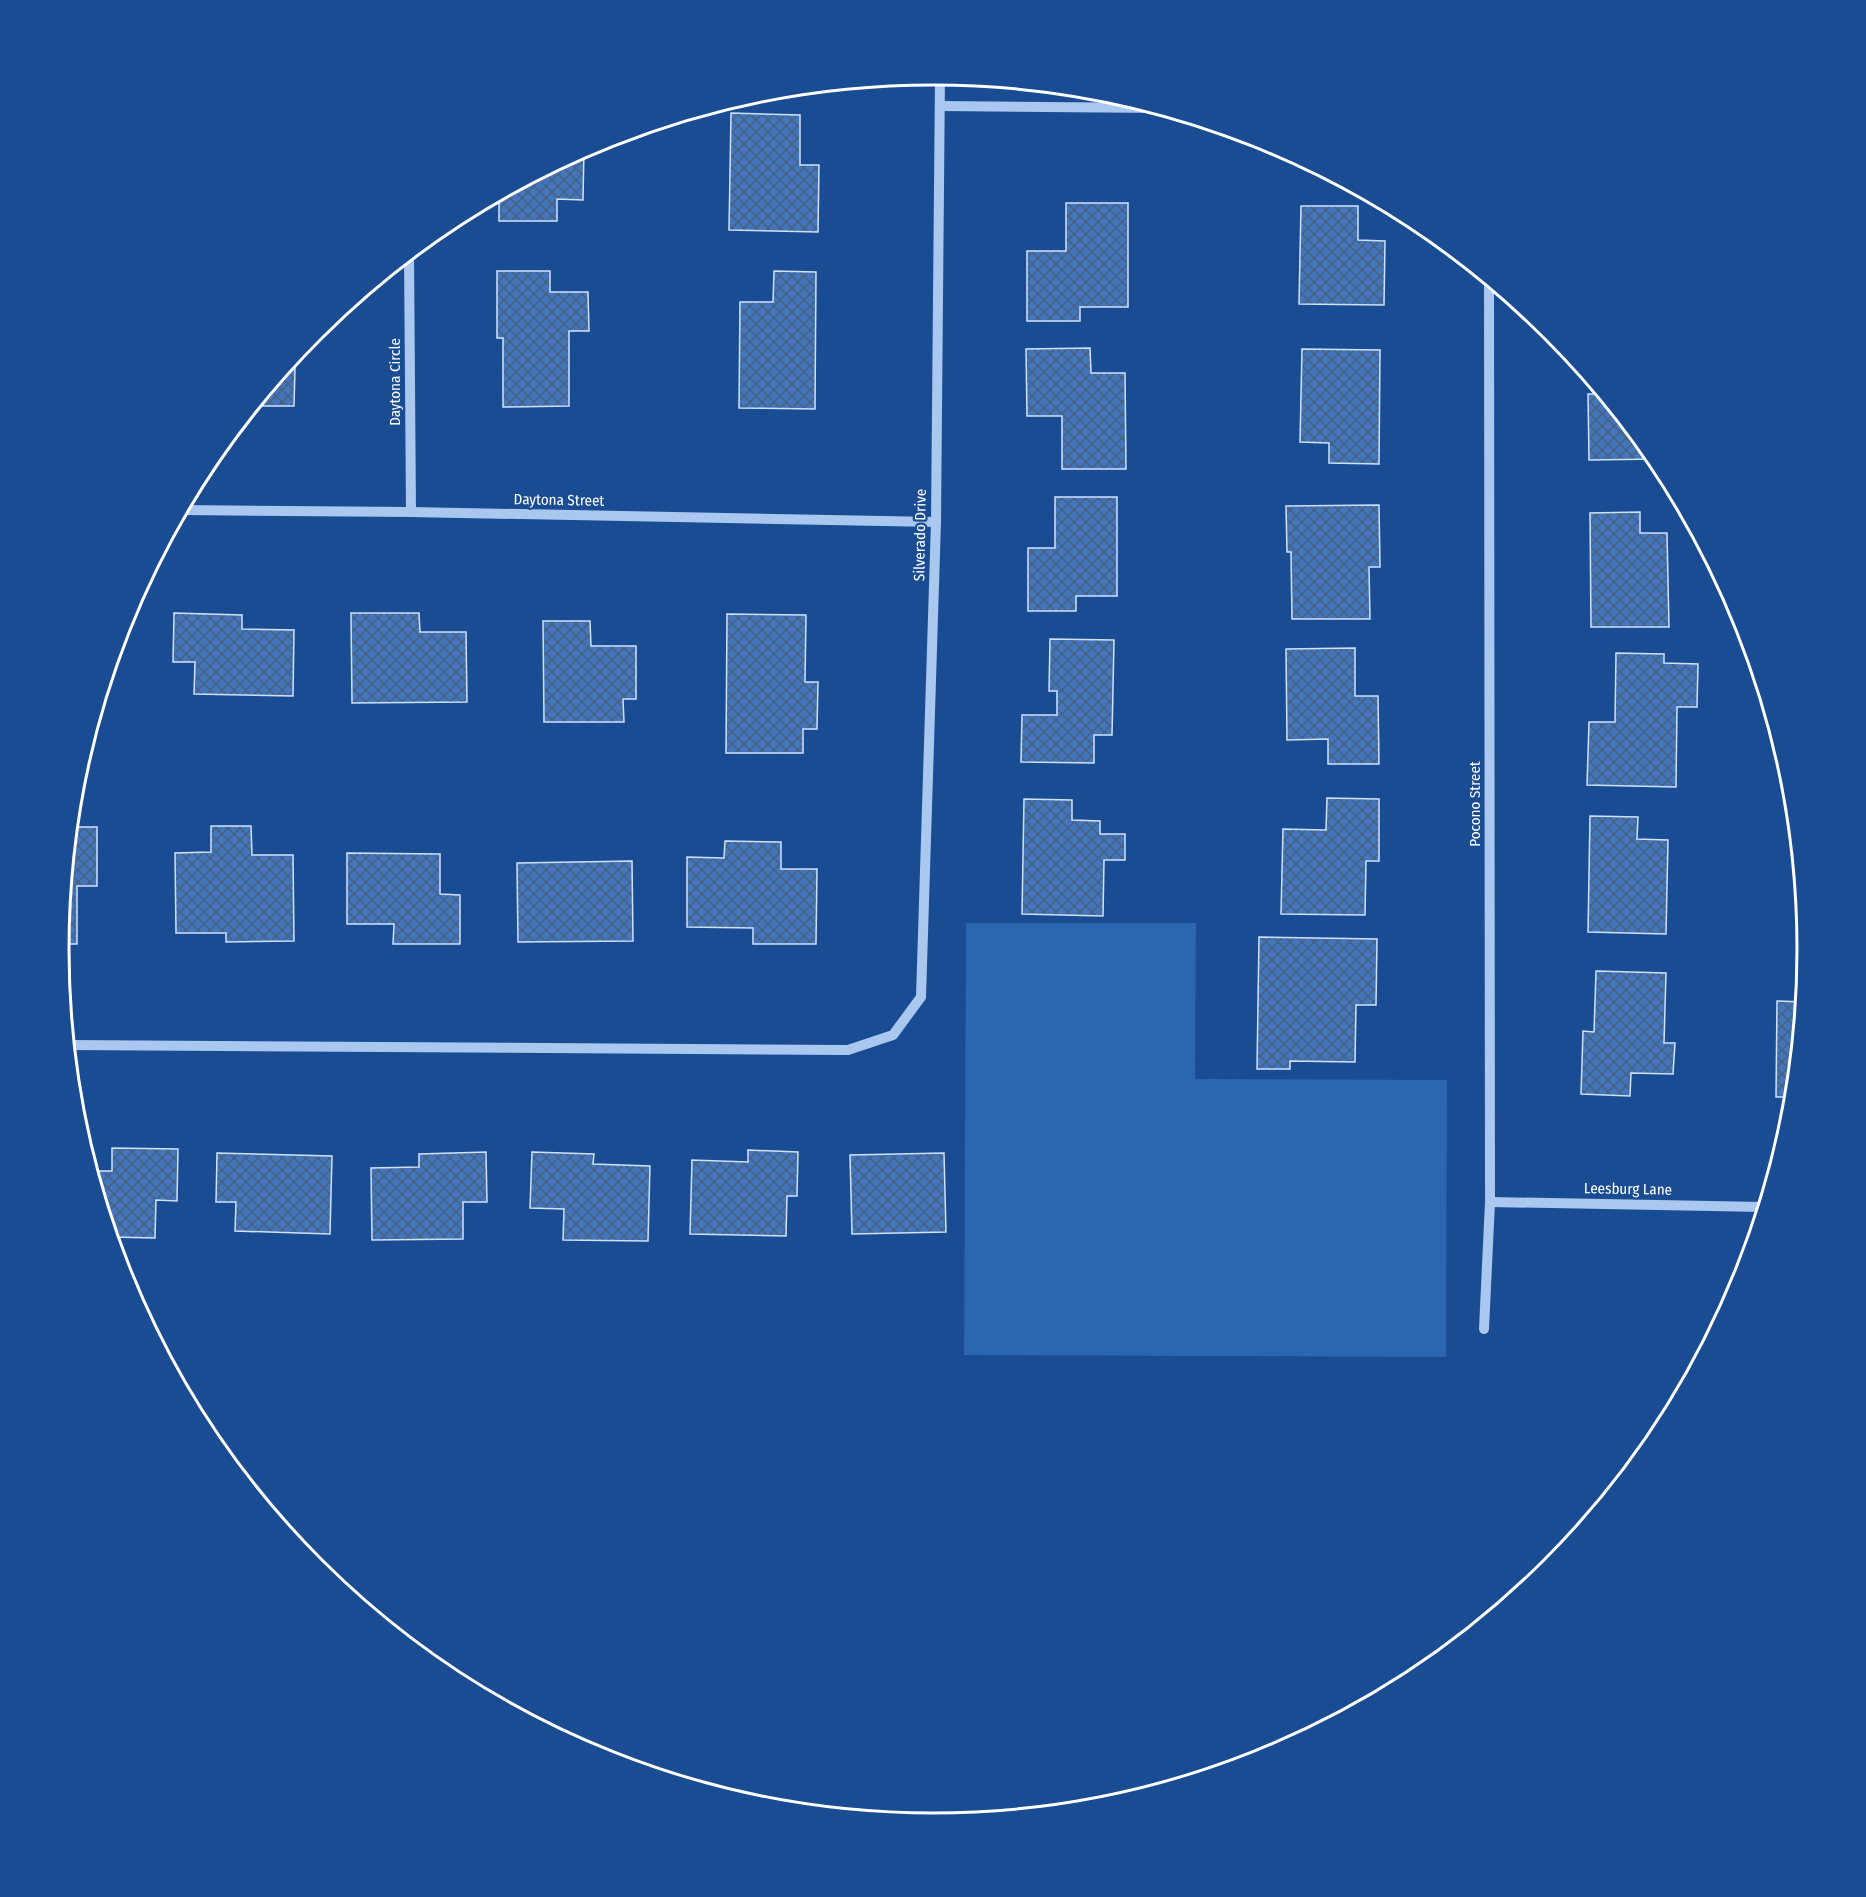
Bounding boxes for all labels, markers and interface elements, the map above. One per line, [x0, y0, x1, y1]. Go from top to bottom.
street label: Daytona Circle [386, 338, 404, 426]
street label: Silverado Drive [910, 489, 930, 581]
street label: Daytona Street [514, 490, 605, 510]
street label: Pocono Street [1466, 761, 1484, 847]
street label: Leesburg Lane [1584, 1179, 1672, 1199]

